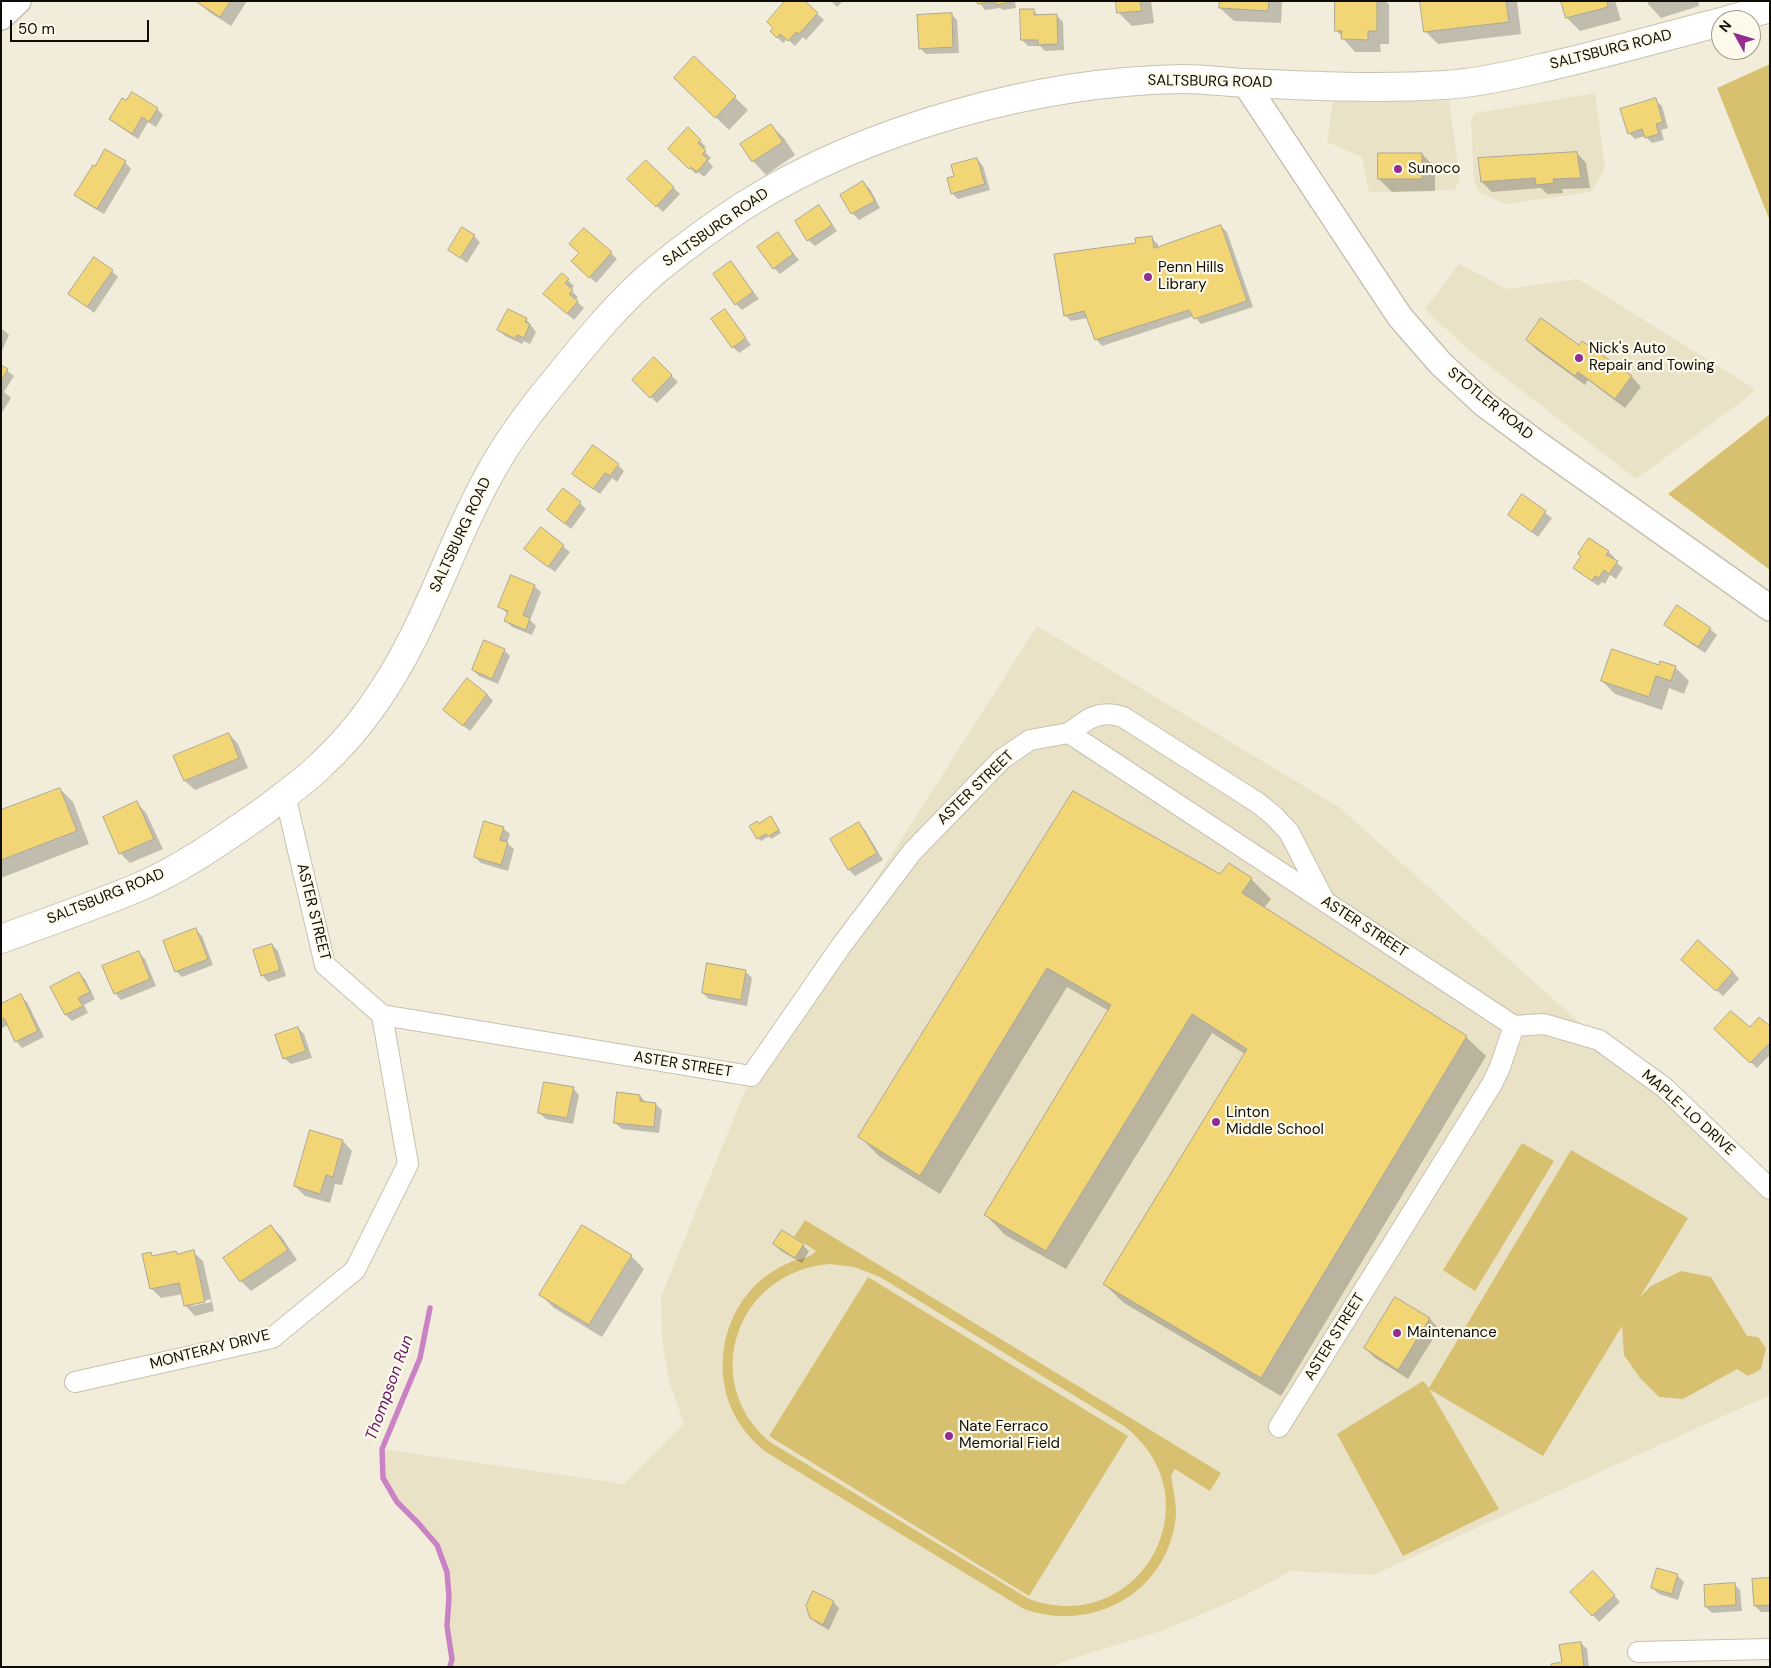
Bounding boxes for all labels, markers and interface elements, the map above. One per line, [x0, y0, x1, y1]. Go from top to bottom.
scale bar [12, 10, 151, 42]
north arrow [1711, 10, 1761, 60]
text: N [1715, 17, 1735, 36]
text: 50 m [18, 19, 55, 39]
street label: SALTSBURG ROAD [1548, 26, 1674, 74]
street label: SALTSBURG ROAD [1147, 72, 1273, 92]
place label: Sunoco [1408, 160, 1460, 178]
marker: Sunoco [1392, 163, 1404, 175]
street label: SALTSBURG ROAD [660, 185, 772, 271]
place label: Penn Hills Library [1158, 259, 1224, 294]
marker: Penn Hills Library [1142, 271, 1154, 283]
place label: Nick's Auto Repair and Towing [1589, 340, 1715, 375]
marker: Nick's Auto Repair and Towing [1573, 352, 1585, 364]
street label: STOTLER ROAD [1443, 364, 1537, 444]
street label: SALTSBURG ROAD [426, 475, 496, 595]
street label: ASTER STREET [934, 747, 1018, 829]
street label: ASTER STREET [292, 862, 334, 962]
street label: SALTSBURG ROAD [45, 865, 167, 929]
street label: ASTER STREET [1317, 892, 1411, 962]
street label: ASTER STREET [633, 1048, 733, 1082]
street label: MAPLE-LO DRIVE [1638, 1066, 1738, 1160]
place label: Linton Middle School [1226, 1104, 1324, 1139]
marker: Linton Middle School [1210, 1116, 1222, 1128]
street label: ASTER STREET [1301, 1290, 1369, 1384]
place label: Maintenance [1407, 1324, 1497, 1342]
street label: MONTERAY DRIVE [148, 1326, 272, 1374]
marker: Maintenance [1391, 1327, 1403, 1339]
water label: Thompson Run [362, 1333, 418, 1443]
place label: Nate Ferraco Memorial Field [959, 1418, 1060, 1453]
marker: Nate Ferraco Memorial Field [943, 1430, 955, 1442]

